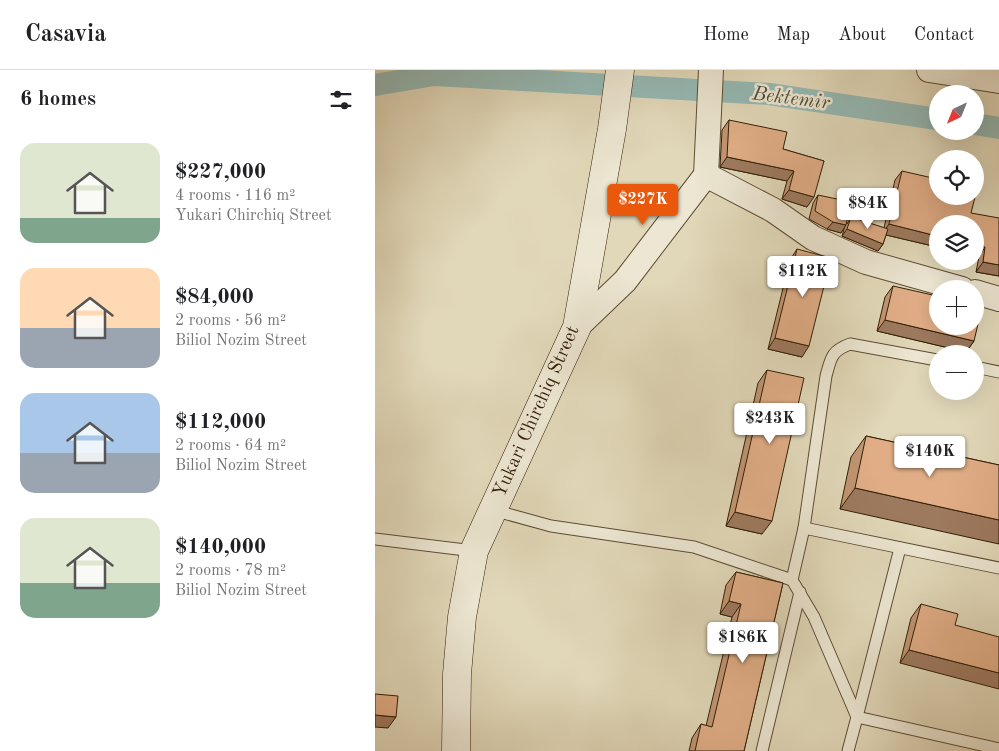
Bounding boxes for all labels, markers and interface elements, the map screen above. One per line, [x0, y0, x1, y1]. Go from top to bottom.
text: Casavia [25, 23, 106, 47]
text: Home [703, 26, 749, 44]
text: Map [777, 26, 810, 44]
text: About [838, 26, 886, 44]
text: Contact [914, 26, 974, 44]
water label: Bektemir [750, 84, 831, 114]
north arrow [929, 85, 984, 140]
map controls [929, 85, 984, 400]
icon: filters [327, 86, 355, 114]
text: 6 homes [20, 89, 96, 110]
button: locate [929, 150, 984, 205]
text: $227,000 [175, 162, 266, 183]
icon: home [60, 163, 120, 223]
pin: $227K [608, 184, 678, 226]
text: 4 rooms · 116 m² [175, 188, 295, 204]
pin: $84K [838, 188, 898, 230]
text: $227K [618, 192, 668, 208]
text: $84K [848, 196, 888, 212]
text: Yukari Chirchiq Street [175, 208, 331, 224]
button: layers [929, 215, 984, 270]
pin: $112K [768, 256, 838, 298]
text: $112K [778, 264, 828, 280]
button: + [929, 280, 984, 335]
text: $84,000 [175, 287, 254, 308]
icon: home [60, 288, 120, 348]
text: 2 rooms · 56 m² [175, 313, 286, 329]
street label: Yukari Chirchiq Street [491, 323, 583, 501]
text: Biliol Nozim Street [175, 333, 307, 349]
button: − [929, 345, 984, 400]
pin: $243K [735, 402, 805, 445]
text: $243K [745, 411, 795, 427]
text: $112,000 [175, 412, 266, 433]
icon: home [60, 413, 120, 473]
pin: $140K [895, 436, 965, 478]
text: 2 rooms · 64 m² [175, 438, 286, 454]
text: $140K [905, 444, 955, 460]
text: Biliol Nozim Street [175, 458, 307, 474]
text: $140,000 [175, 537, 266, 558]
icon: home [60, 538, 120, 598]
text: 2 rooms · 78 m² [175, 563, 286, 579]
text: Biliol Nozim Street [175, 583, 307, 599]
pin: $186K [708, 622, 778, 664]
text: $186K [718, 630, 768, 646]

